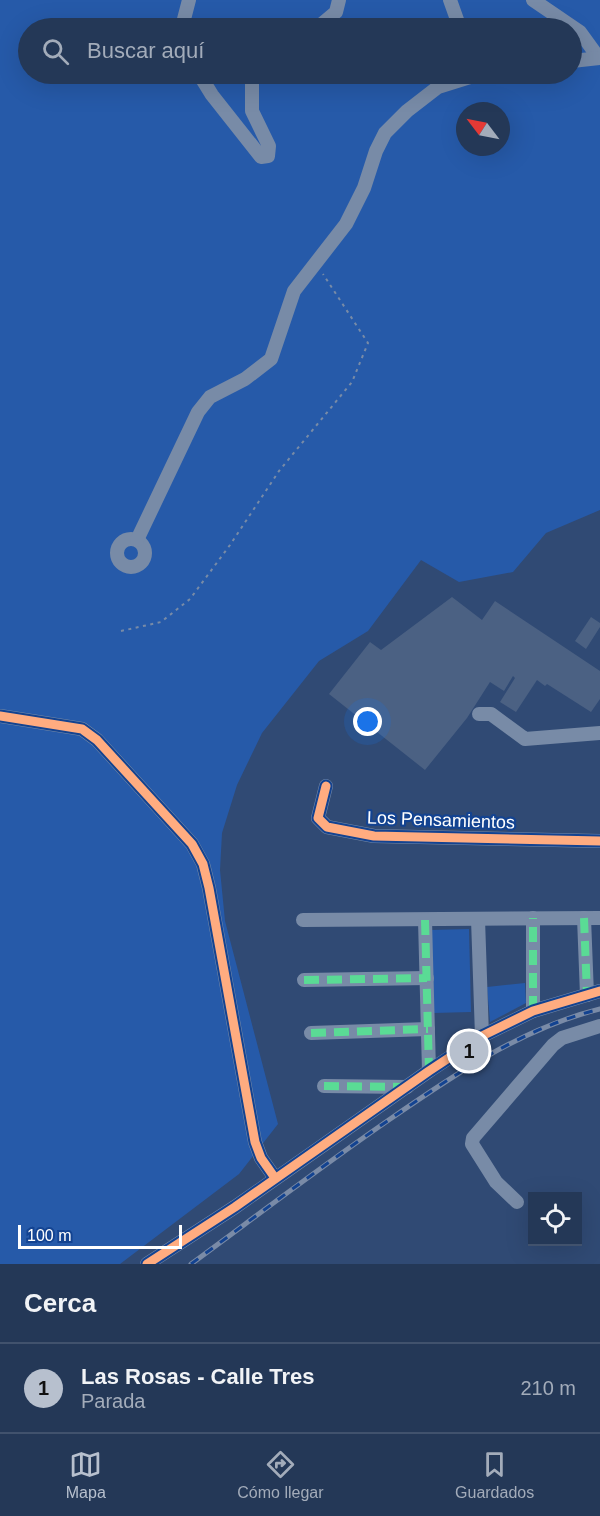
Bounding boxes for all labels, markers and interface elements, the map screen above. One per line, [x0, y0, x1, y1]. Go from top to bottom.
search box [18, 18, 582, 84]
icon: search [39, 35, 72, 68]
text: Buscar aquí [87, 38, 204, 63]
north arrow [456, 102, 510, 156]
your location [353, 707, 382, 736]
street label: Los Pensamientos [367, 807, 515, 833]
pin: 1 [450, 1028, 488, 1074]
map controls [528, 1192, 582, 1246]
button: locate [528, 1192, 582, 1246]
scale bar [18, 1222, 182, 1250]
text: 100 m [27, 1227, 71, 1244]
text: Cerca [24, 1288, 96, 1318]
text: Las Rosas - Calle Tres [81, 1364, 315, 1389]
text: 1 [38, 1377, 49, 1399]
text: 210 m [520, 1377, 576, 1399]
text: Parada [81, 1390, 146, 1412]
tab: Mapa [66, 1448, 106, 1502]
tab: Cómo llegar [237, 1448, 324, 1502]
tab: Guardados [455, 1448, 534, 1502]

